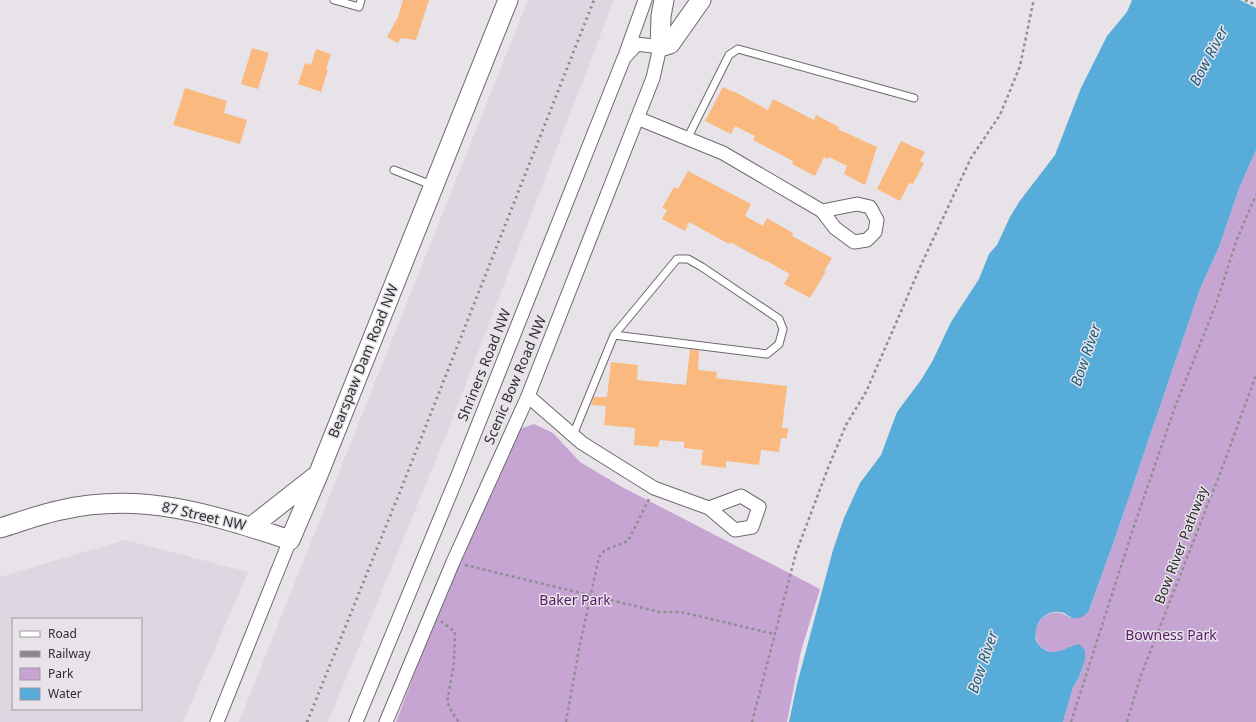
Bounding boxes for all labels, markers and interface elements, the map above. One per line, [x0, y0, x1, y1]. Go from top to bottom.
water label: Bow River [1184, 21, 1233, 89]
street label: Bearspaw Dam Road NW [323, 281, 402, 440]
street label: Shriners Road NW [452, 306, 515, 424]
street label: Scenic Bow Road NW [479, 313, 550, 447]
water label: Bow River [1065, 320, 1105, 389]
street label: Bow River Pathway [1149, 482, 1212, 606]
street label: 87 Street NW [160, 497, 248, 534]
park label: Baker Park [539, 590, 611, 609]
legend [12, 618, 142, 710]
text: Road [48, 625, 77, 642]
park label: Bowness Park [1125, 625, 1217, 644]
water label: Bow River [962, 627, 1002, 696]
text: Railway [48, 645, 92, 662]
text: Park [48, 665, 74, 682]
text: Water [48, 685, 82, 702]

